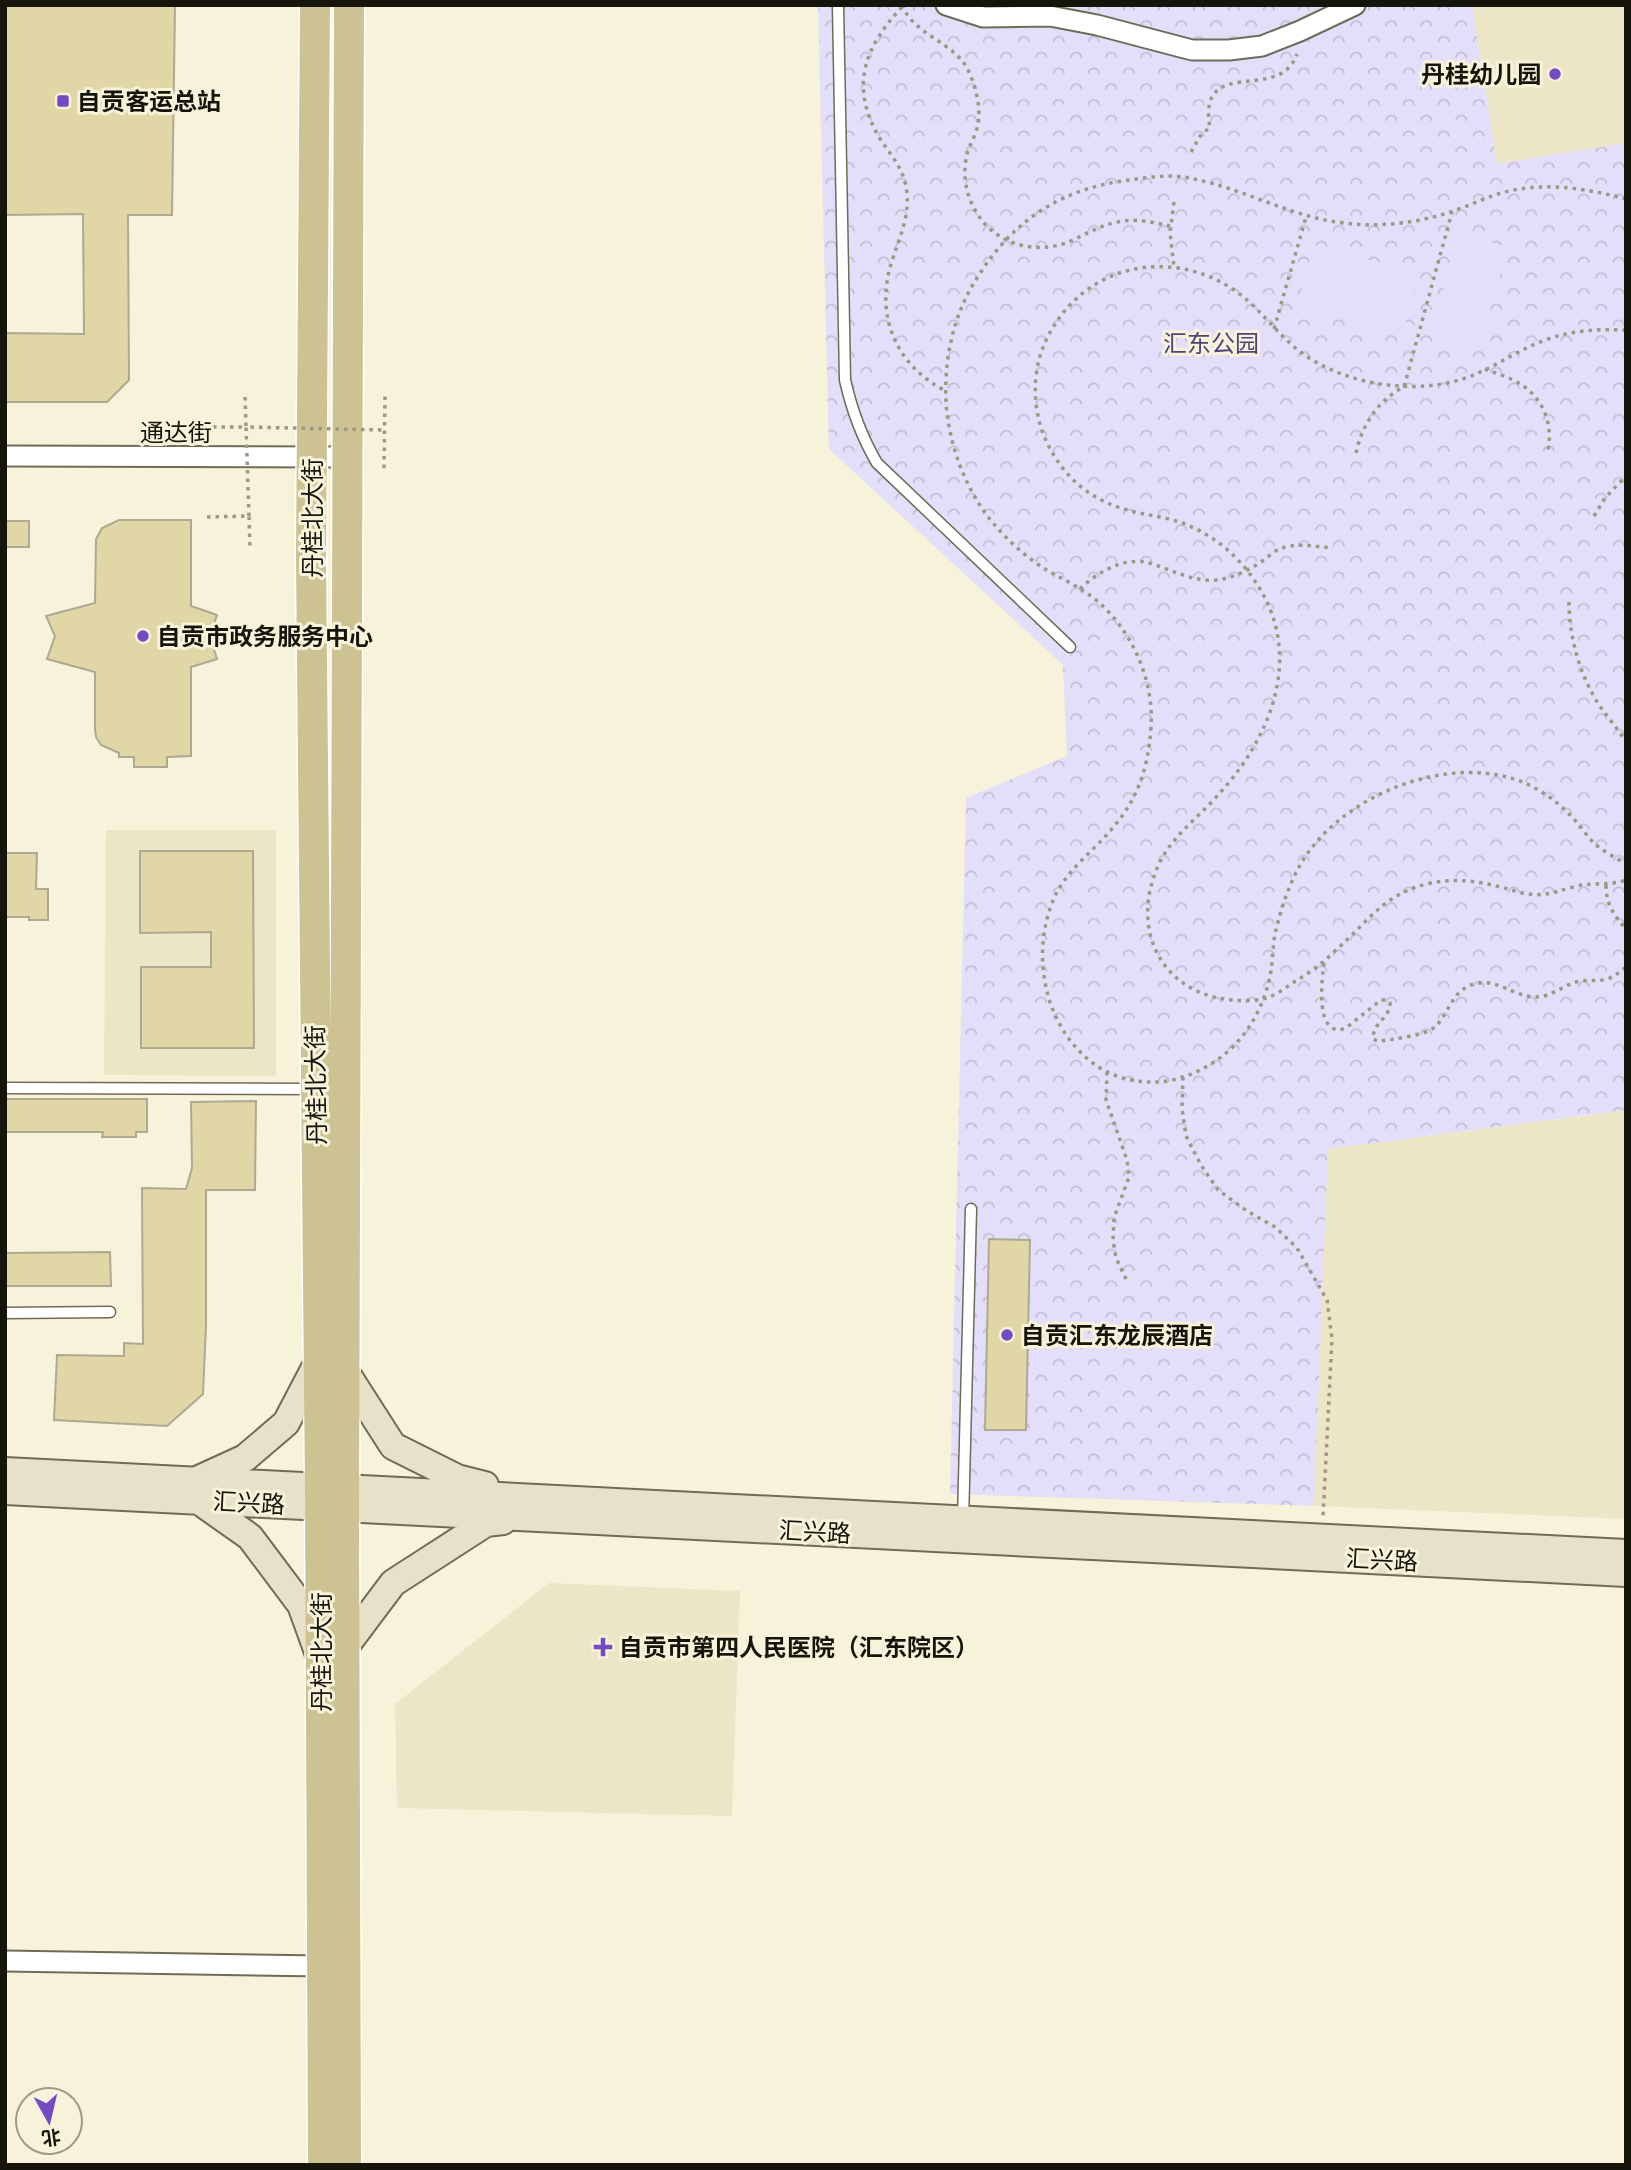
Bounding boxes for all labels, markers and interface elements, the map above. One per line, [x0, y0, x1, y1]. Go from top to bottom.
place label: 丹桂幼儿园 [1421, 61, 1541, 88]
marker: 丹桂幼儿园 [1547, 66, 1563, 82]
place label: 自贡客运总站 [77, 88, 221, 115]
marker: 自贡客运总站 [55, 93, 71, 109]
park label: 汇东公园 [1163, 330, 1259, 357]
street label: 通达街 [140, 419, 212, 446]
street label: 丹桂北大街 [299, 458, 326, 578]
place label: 自贡市政务服务中心 [157, 623, 373, 650]
marker: 自贡市政务服务中心 [135, 628, 151, 644]
street label: 丹桂北大街 [301, 1025, 331, 1145]
place label: 自贡汇东龙辰酒店 [1021, 1322, 1213, 1349]
marker: 自贡汇东龙辰酒店 [999, 1327, 1015, 1343]
street label: 汇兴路 [212, 1488, 286, 1518]
street label: 汇兴路 [778, 1517, 852, 1547]
street label: 汇兴路 [1345, 1545, 1419, 1575]
street label: 丹桂北大街 [308, 1592, 335, 1712]
place label: 自贡市第四人民医院（汇东院区） [619, 1634, 979, 1661]
marker: 自贡市第四人民医院（汇东院区） [593, 1637, 613, 1657]
north arrow [14, 2086, 84, 2156]
text: 北 [40, 2126, 62, 2149]

